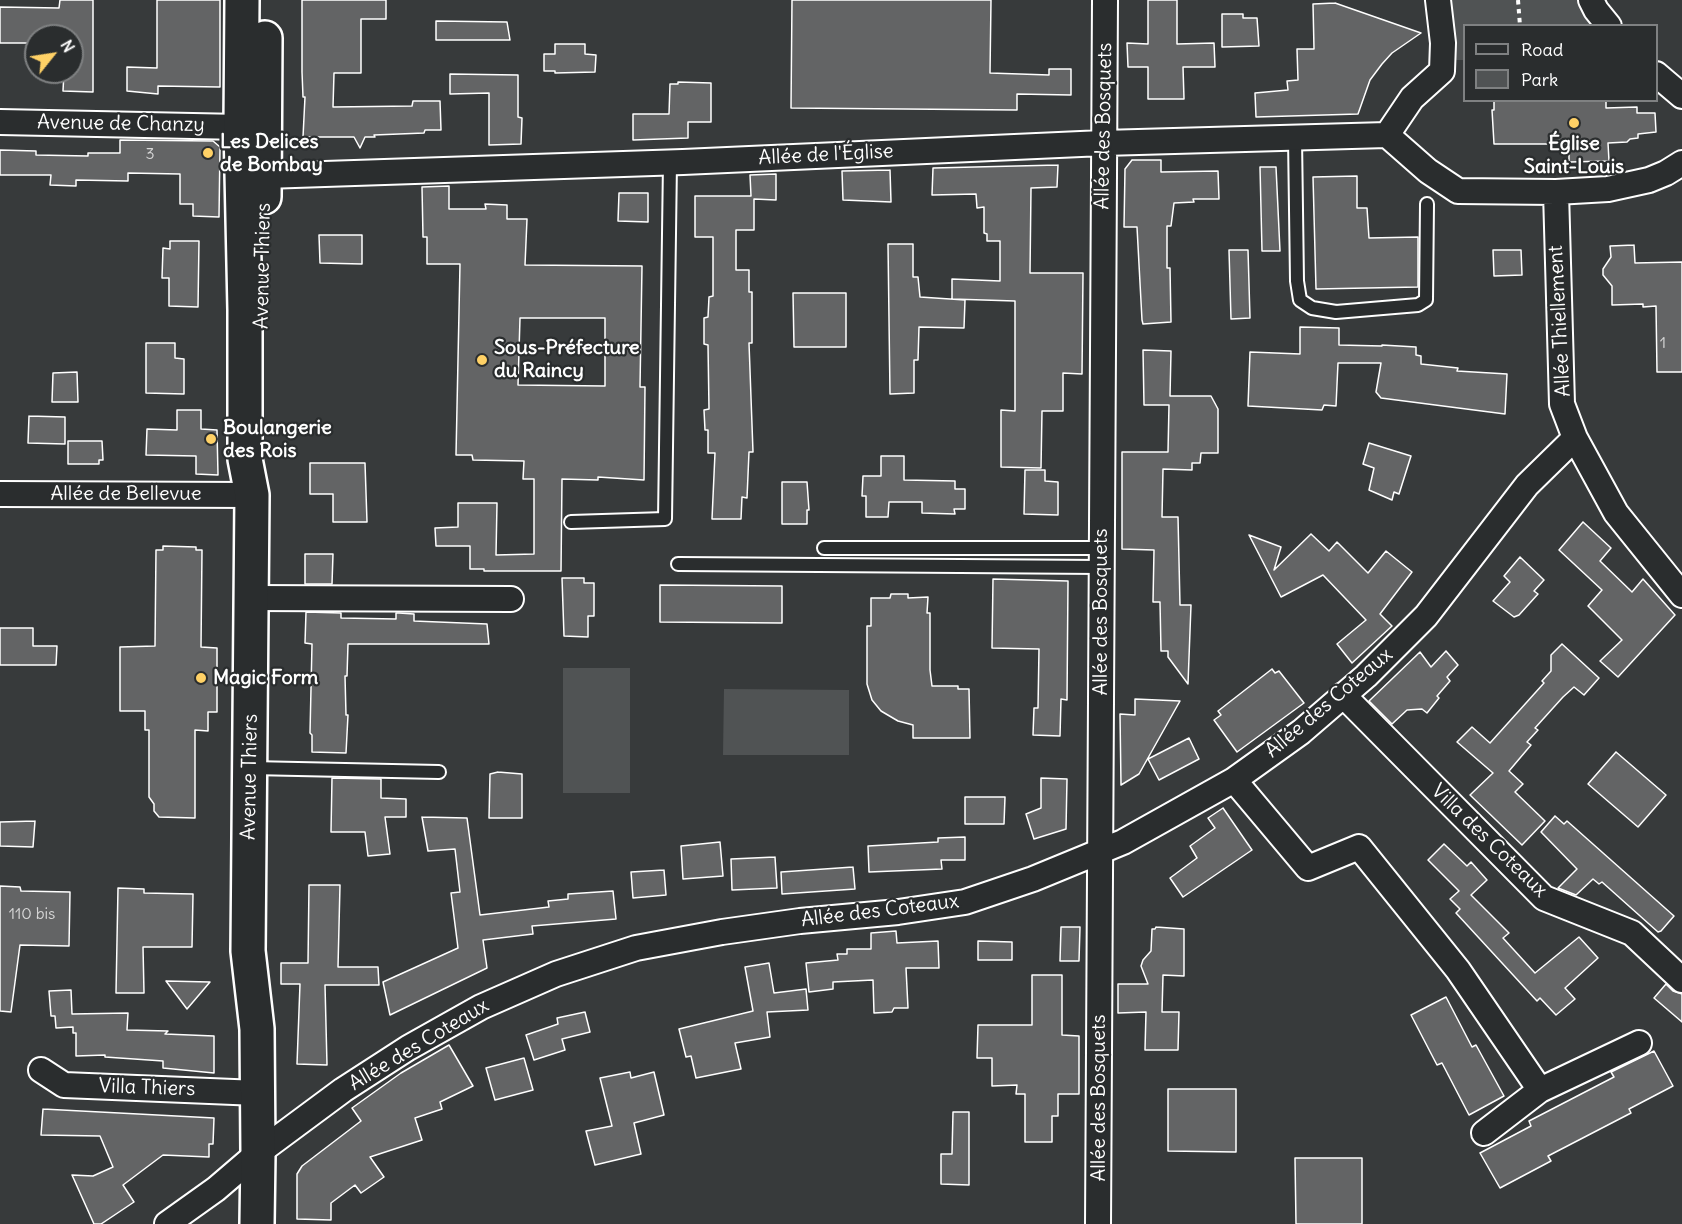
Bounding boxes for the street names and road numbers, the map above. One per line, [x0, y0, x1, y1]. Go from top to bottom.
street label: Allée des Bosquets [1091, 42, 1117, 210]
street label: Avenue de Chanzy [37, 111, 205, 137]
street label: Allée de l'Église [758, 139, 894, 171]
street label: Avenue Thiers [250, 203, 276, 329]
street label: Allée Thiellement [1544, 245, 1576, 397]
street label: Allée de Bellevue [51, 482, 201, 506]
street label: Allée des Bosquets [1089, 528, 1113, 696]
street label: Allée des Coteaux [1261, 643, 1397, 763]
street label: Avenue Thiers [237, 714, 263, 840]
street label: Villa des Coteaux [1426, 779, 1552, 903]
street label: Allée des Coteaux [800, 889, 960, 933]
street label: Allée des Coteaux [345, 994, 493, 1096]
street label: Allée des Bosquets [1087, 1014, 1111, 1182]
street label: Villa Thiers [98, 1074, 196, 1102]

